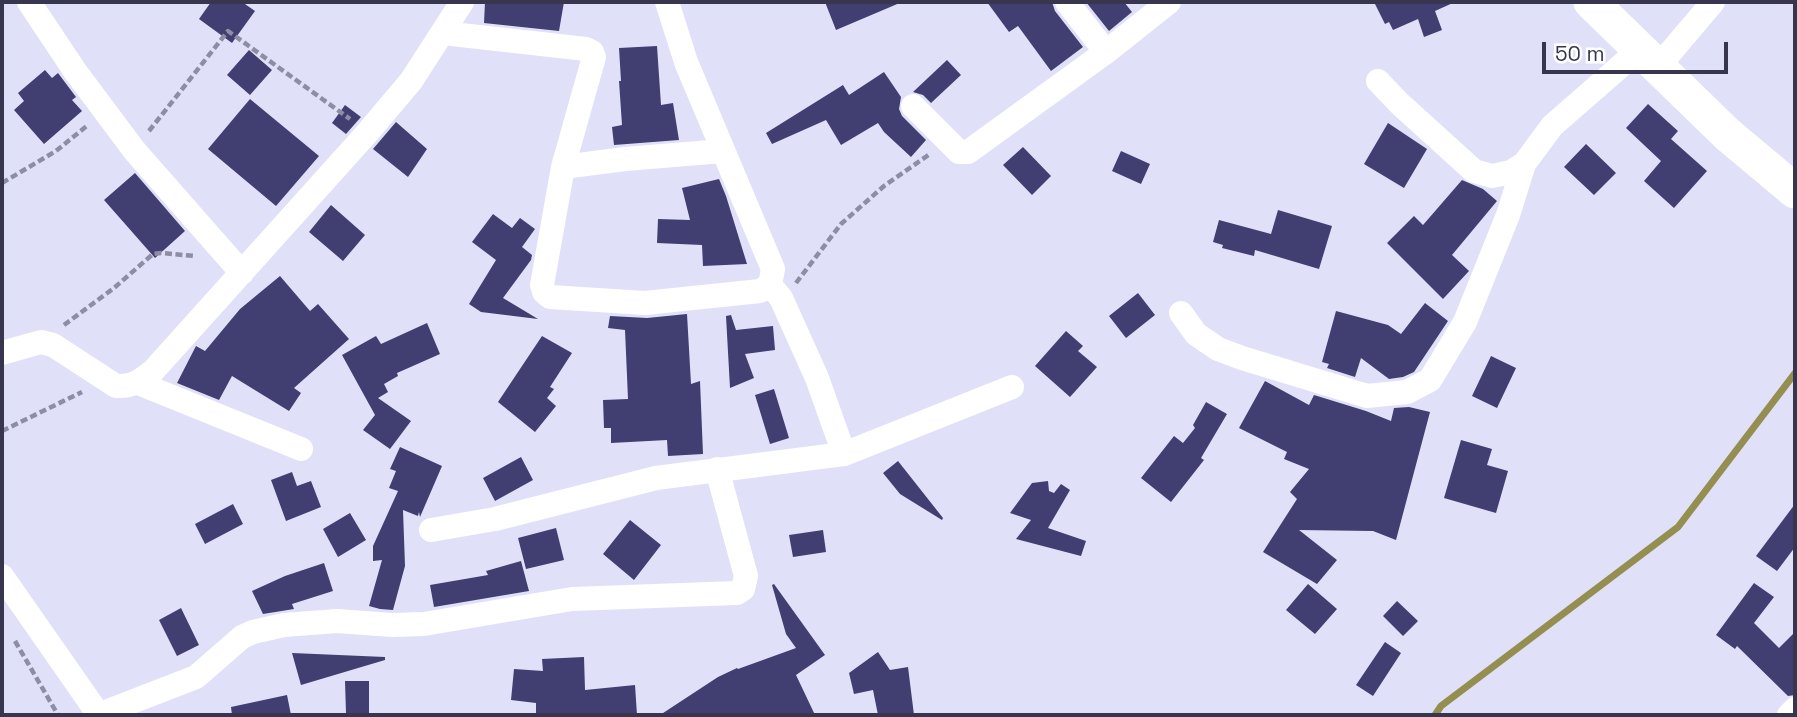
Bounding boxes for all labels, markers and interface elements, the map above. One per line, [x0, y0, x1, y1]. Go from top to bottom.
scale bar [1545, 28, 1730, 72]
text: 50 m [1555, 40, 1605, 67]

